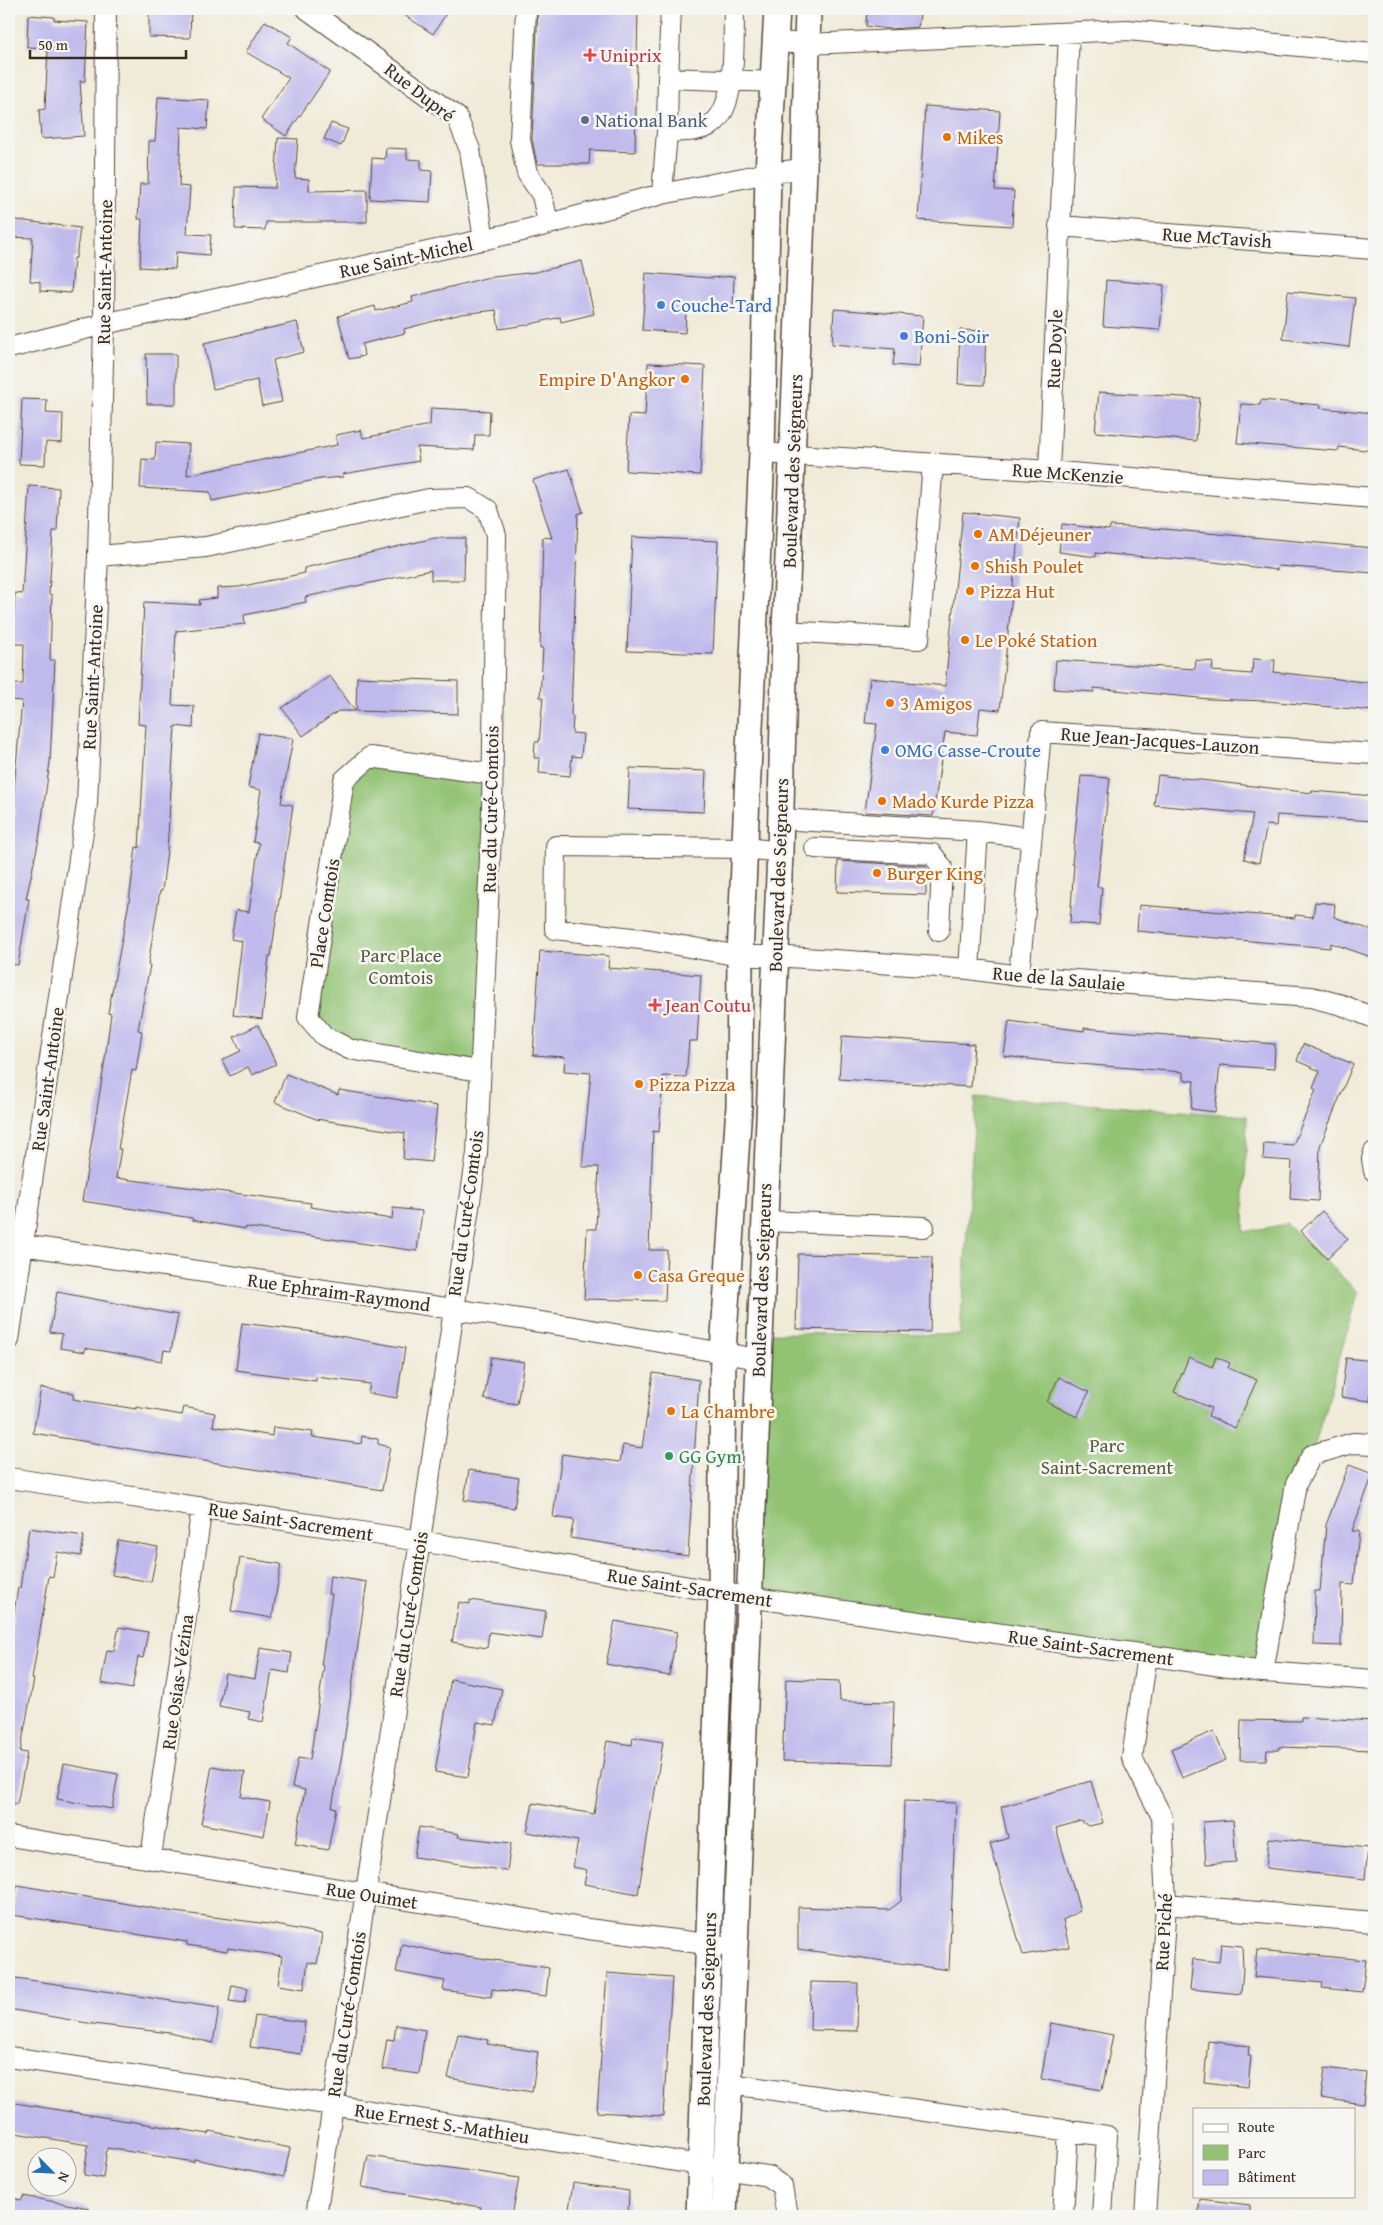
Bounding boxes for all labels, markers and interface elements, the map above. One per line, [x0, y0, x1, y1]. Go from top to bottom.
scale bar [30, 28, 186, 60]
text: 50 m [38, 34, 69, 55]
place label: Uniprix [600, 41, 662, 69]
marker: Uniprix [584, 49, 596, 61]
street label: Rue Dupré [379, 55, 461, 129]
place label: National Bank [595, 106, 708, 134]
marker: National Bank [579, 114, 591, 126]
place label: Mikes [957, 123, 1004, 151]
marker: Mikes [941, 131, 953, 143]
street label: Rue Saint-Antoine [89, 199, 119, 345]
street label: Rue McTavish [1161, 219, 1273, 255]
street label: Rue Saint-Michel [337, 229, 475, 285]
place label: Couche-Tard [671, 291, 773, 319]
marker: Couche-Tard [655, 299, 667, 311]
street label: Rue Doyle [1039, 309, 1069, 389]
place label: Boni-Soir [914, 322, 989, 350]
marker: Boni-Soir [898, 330, 910, 342]
place label: Empire D'Angkor [539, 365, 675, 393]
marker: Empire D'Angkor [679, 373, 691, 385]
street label: Boulevard des Seigneurs [775, 374, 809, 568]
street label: Rue McKenzie [1011, 455, 1125, 491]
place label: AM Déjeuner [988, 520, 1092, 548]
marker: AM Déjeuner [972, 528, 984, 540]
place label: Shish Poulet [985, 552, 1084, 580]
marker: Shish Poulet [969, 560, 981, 572]
place label: Pizza Hut [980, 577, 1055, 605]
marker: Pizza Hut [964, 585, 976, 597]
street label: Rue Saint-Antoine [74, 604, 110, 750]
place label: Le Poké Station [975, 626, 1098, 654]
marker: Le Poké Station [959, 634, 971, 646]
place label: 3 Amigos [900, 689, 972, 717]
marker: 3 Amigos [884, 697, 896, 709]
street label: Rue Jean-Jacques-Lauzon [1060, 719, 1261, 761]
street label: Rue du Curé-Comtois [475, 725, 505, 893]
place label: OMG Casse-Croute [895, 736, 1041, 764]
marker: OMG Casse-Croute [879, 744, 891, 756]
street label: Boulevard des Seigneurs [761, 778, 795, 972]
place label: Mado Kurde Pizza [892, 787, 1034, 815]
marker: Mado Kurde Pizza [876, 795, 888, 807]
street label: Place Comtois [302, 856, 346, 970]
place label: Burger King [887, 859, 984, 887]
marker: Burger King [871, 867, 883, 879]
park label: Parc Place Comtois [360, 941, 442, 991]
street label: Rue de la Saulaie [991, 958, 1127, 998]
place label: Jean Coutu [663, 991, 752, 1019]
marker: Jean Coutu [649, 999, 661, 1011]
street label: Rue Saint-Antoine [23, 1005, 71, 1153]
place label: Pizza Pizza [649, 1070, 736, 1098]
marker: Pizza Pizza [633, 1078, 645, 1090]
street label: Rue du Curé-Comtois [439, 1128, 491, 1298]
street label: Boulevard des Seigneurs [744, 1183, 778, 1377]
place label: Casa Greque [648, 1261, 745, 1289]
street label: Rue Ephraim-Raymond [246, 1265, 433, 1319]
marker: Casa Greque [632, 1269, 644, 1281]
place label: La Chambre [681, 1397, 775, 1425]
marker: La Chambre [665, 1405, 677, 1417]
park label: Parc Saint-Sacrement [1041, 1431, 1174, 1481]
place label: GG Gym [679, 1442, 742, 1470]
marker: GG Gym [663, 1450, 675, 1462]
street label: Rue Saint-Sacrement [206, 1494, 376, 1548]
street label: Rue du Curé-Comtois [381, 1529, 435, 1699]
street label: Rue Saint-Sacrement [605, 1560, 775, 1614]
street label: Rue Osias-Vézina [154, 1612, 200, 1752]
street label: Rue Saint-Sacrement [1006, 1622, 1176, 1673]
street label: Rue Ouimet [324, 1874, 420, 1916]
street label: Rue Piché [1147, 1892, 1179, 1971]
street label: Boulevard des Seigneurs [689, 1912, 723, 2106]
street label: Rue du Curé-Comtois [319, 1929, 373, 2099]
street label: Rue Ernest S.-Mathieu [353, 2095, 532, 2151]
legend [1193, 2108, 1356, 2198]
text: Route [1238, 2116, 1275, 2137]
text: Parc [1238, 2142, 1266, 2163]
north arrow [28, 2148, 78, 2198]
text: Bâtiment [1238, 2166, 1297, 2187]
text: N [53, 2169, 75, 2186]

